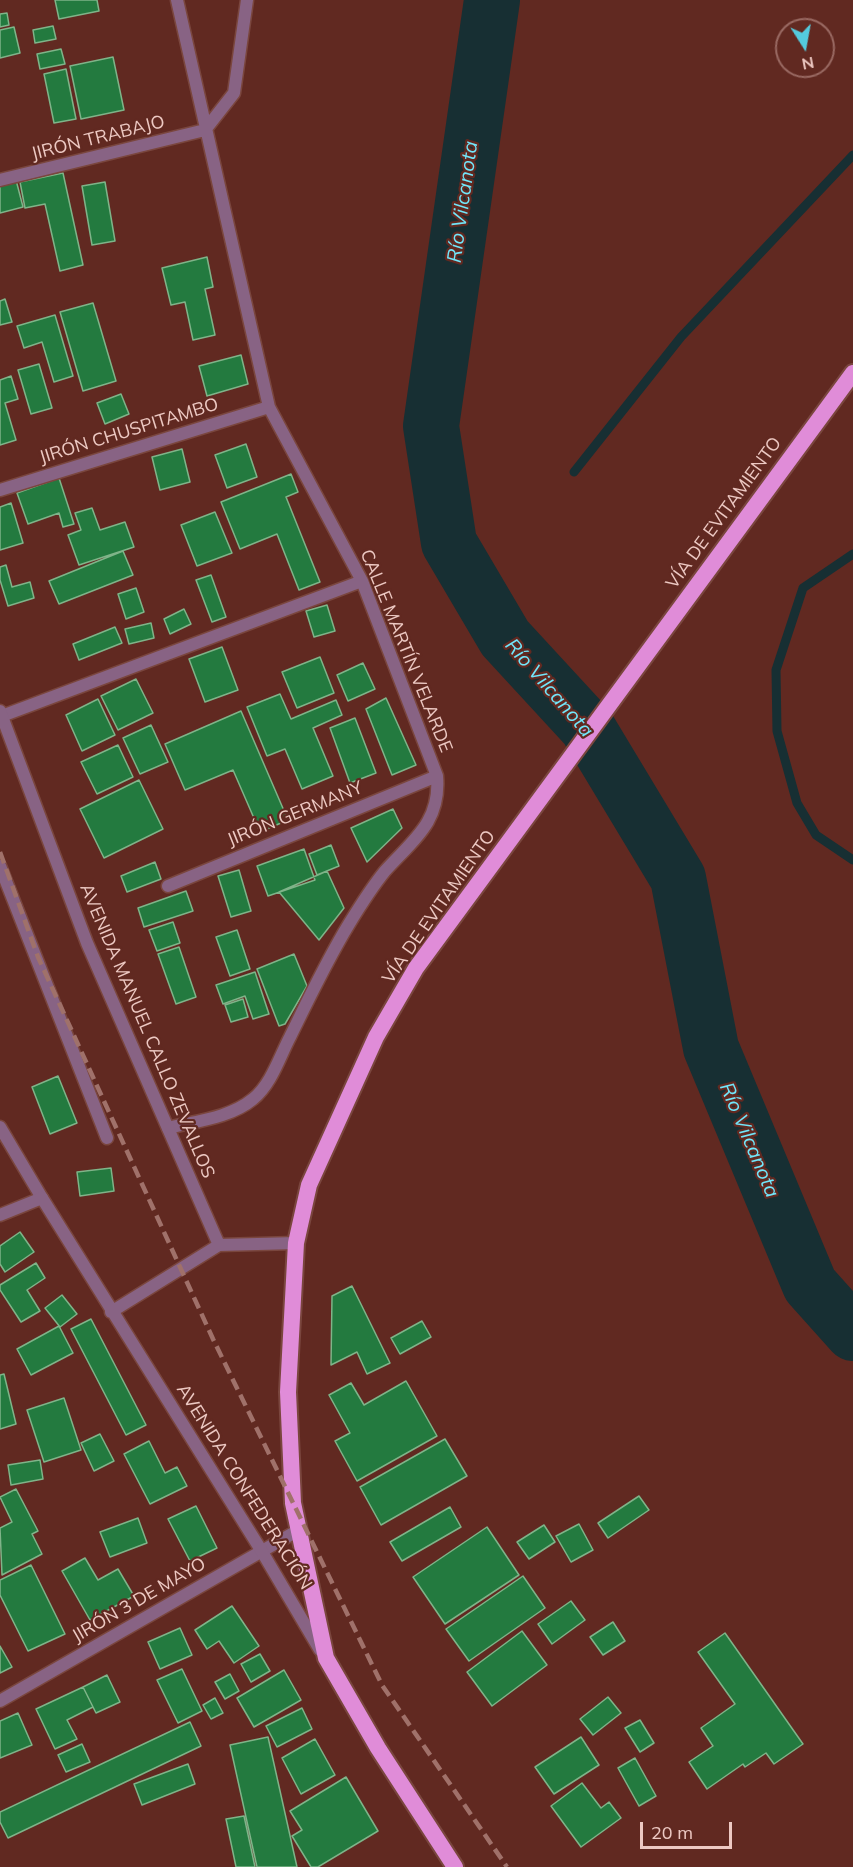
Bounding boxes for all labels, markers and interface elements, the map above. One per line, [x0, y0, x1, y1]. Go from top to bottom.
north arrow [775, 18, 835, 78]
text: N [800, 53, 816, 75]
street label: JIRÓN TRABAJO [29, 111, 167, 165]
water label: Río Vilcanota [443, 140, 483, 264]
street label: JIRÓN CHUSPITAMBO [37, 393, 221, 469]
street label: VÍA DE EVITAMIENTO [662, 433, 786, 593]
street label: CALLE MARTÍN VELARDE [355, 546, 457, 756]
water label: Río Vilcanota [500, 634, 598, 742]
street label: JIRÓN GERMANY [224, 777, 366, 851]
street label: VÍA DE EVITAMIENTO [378, 826, 500, 988]
street label: AVENIDA MANUEL CALLO ZEVALLOS [75, 880, 219, 1182]
water label: Río Vilcanota [714, 1079, 784, 1201]
street label: AVENIDA CONFEDERACIÓN [172, 1380, 316, 1594]
street label: JIRÓN 3 DE MAYO [68, 1553, 210, 1647]
scale bar [643, 1810, 734, 1848]
text: 20 m [651, 1821, 693, 1844]

